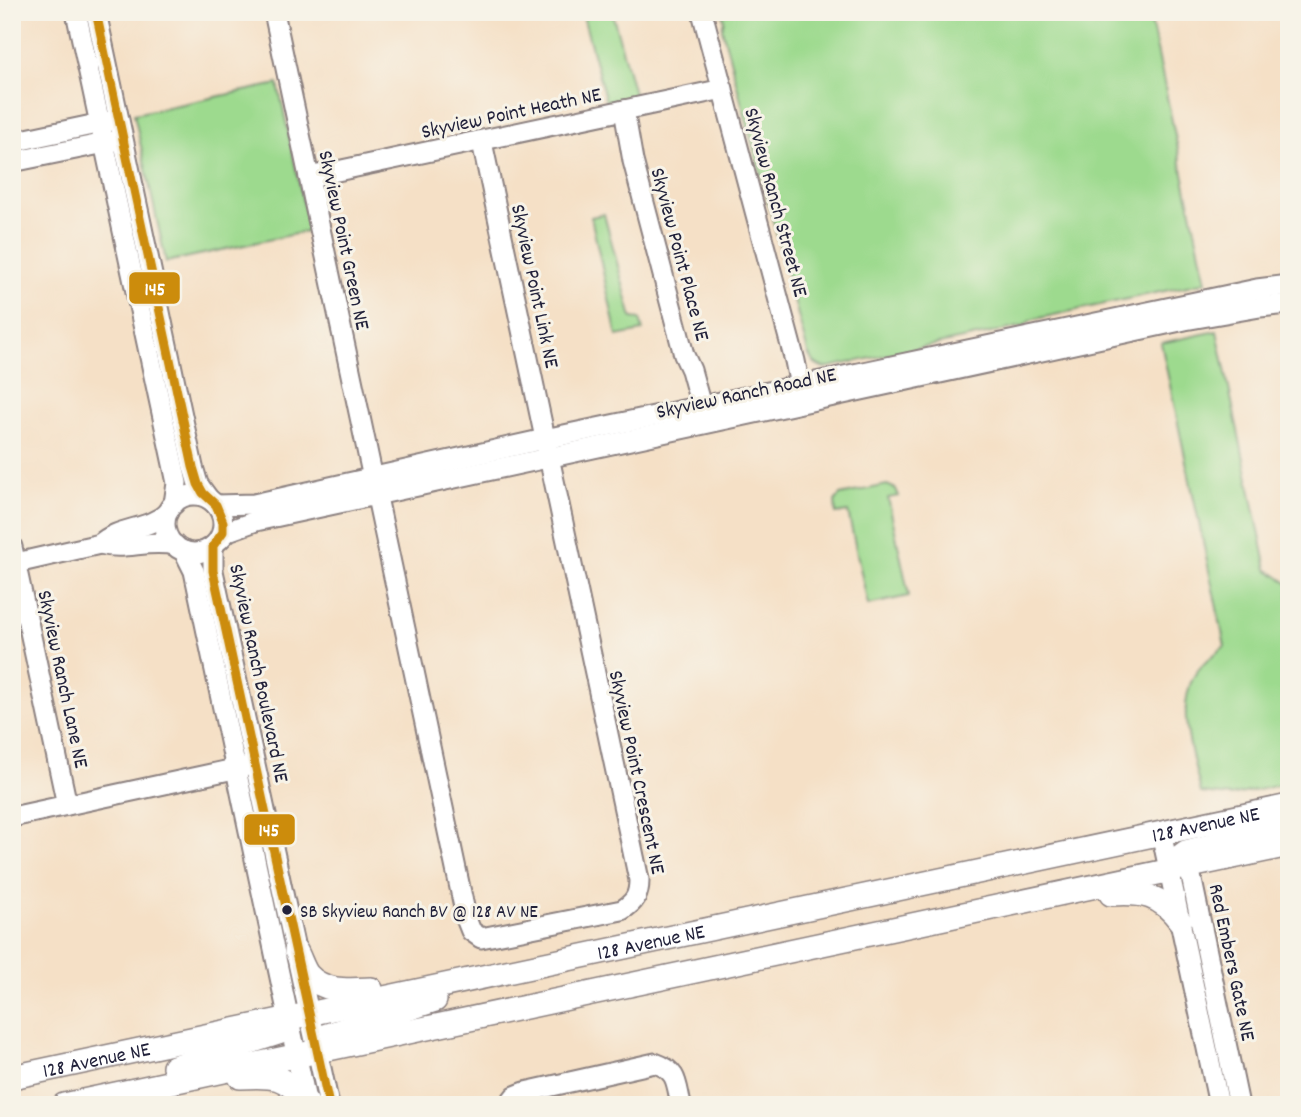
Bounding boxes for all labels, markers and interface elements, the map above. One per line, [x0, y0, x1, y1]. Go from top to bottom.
street label: Skyview Point Heath NE [419, 81, 605, 149]
street label: Skyview Ranch Street NE [734, 105, 814, 301]
street label: Skyview Point Green NE [308, 148, 376, 334]
street label: Skyview Point Place NE [641, 165, 716, 345]
street label: Skyview Point Link NE [501, 202, 565, 372]
line badge: 145 [128, 271, 181, 305]
text: 145 [145, 278, 166, 305]
street label: Skyview Ranch Road NE [654, 361, 840, 429]
street label: Skyview Ranch Boulevard NE [219, 562, 295, 786]
street label: Skyview Ranch Lane NE [28, 588, 95, 772]
street label: Skyview Point Crescent NE [599, 668, 671, 878]
street label: 128 Avenue NE [1149, 801, 1263, 853]
line badge: 145 [243, 813, 296, 846]
text: 145 [259, 819, 280, 846]
street label: Red Embers Gate NE [1199, 881, 1261, 1044]
place label: SB Skyview Ranch BV @ 128 AV NE [300, 900, 538, 927]
marker: SB Skyview Ranch BV @ 128 AV NE [280, 903, 294, 917]
street label: 128 Avenue NE [595, 918, 708, 970]
street label: 128 Avenue NE [40, 1036, 154, 1088]

